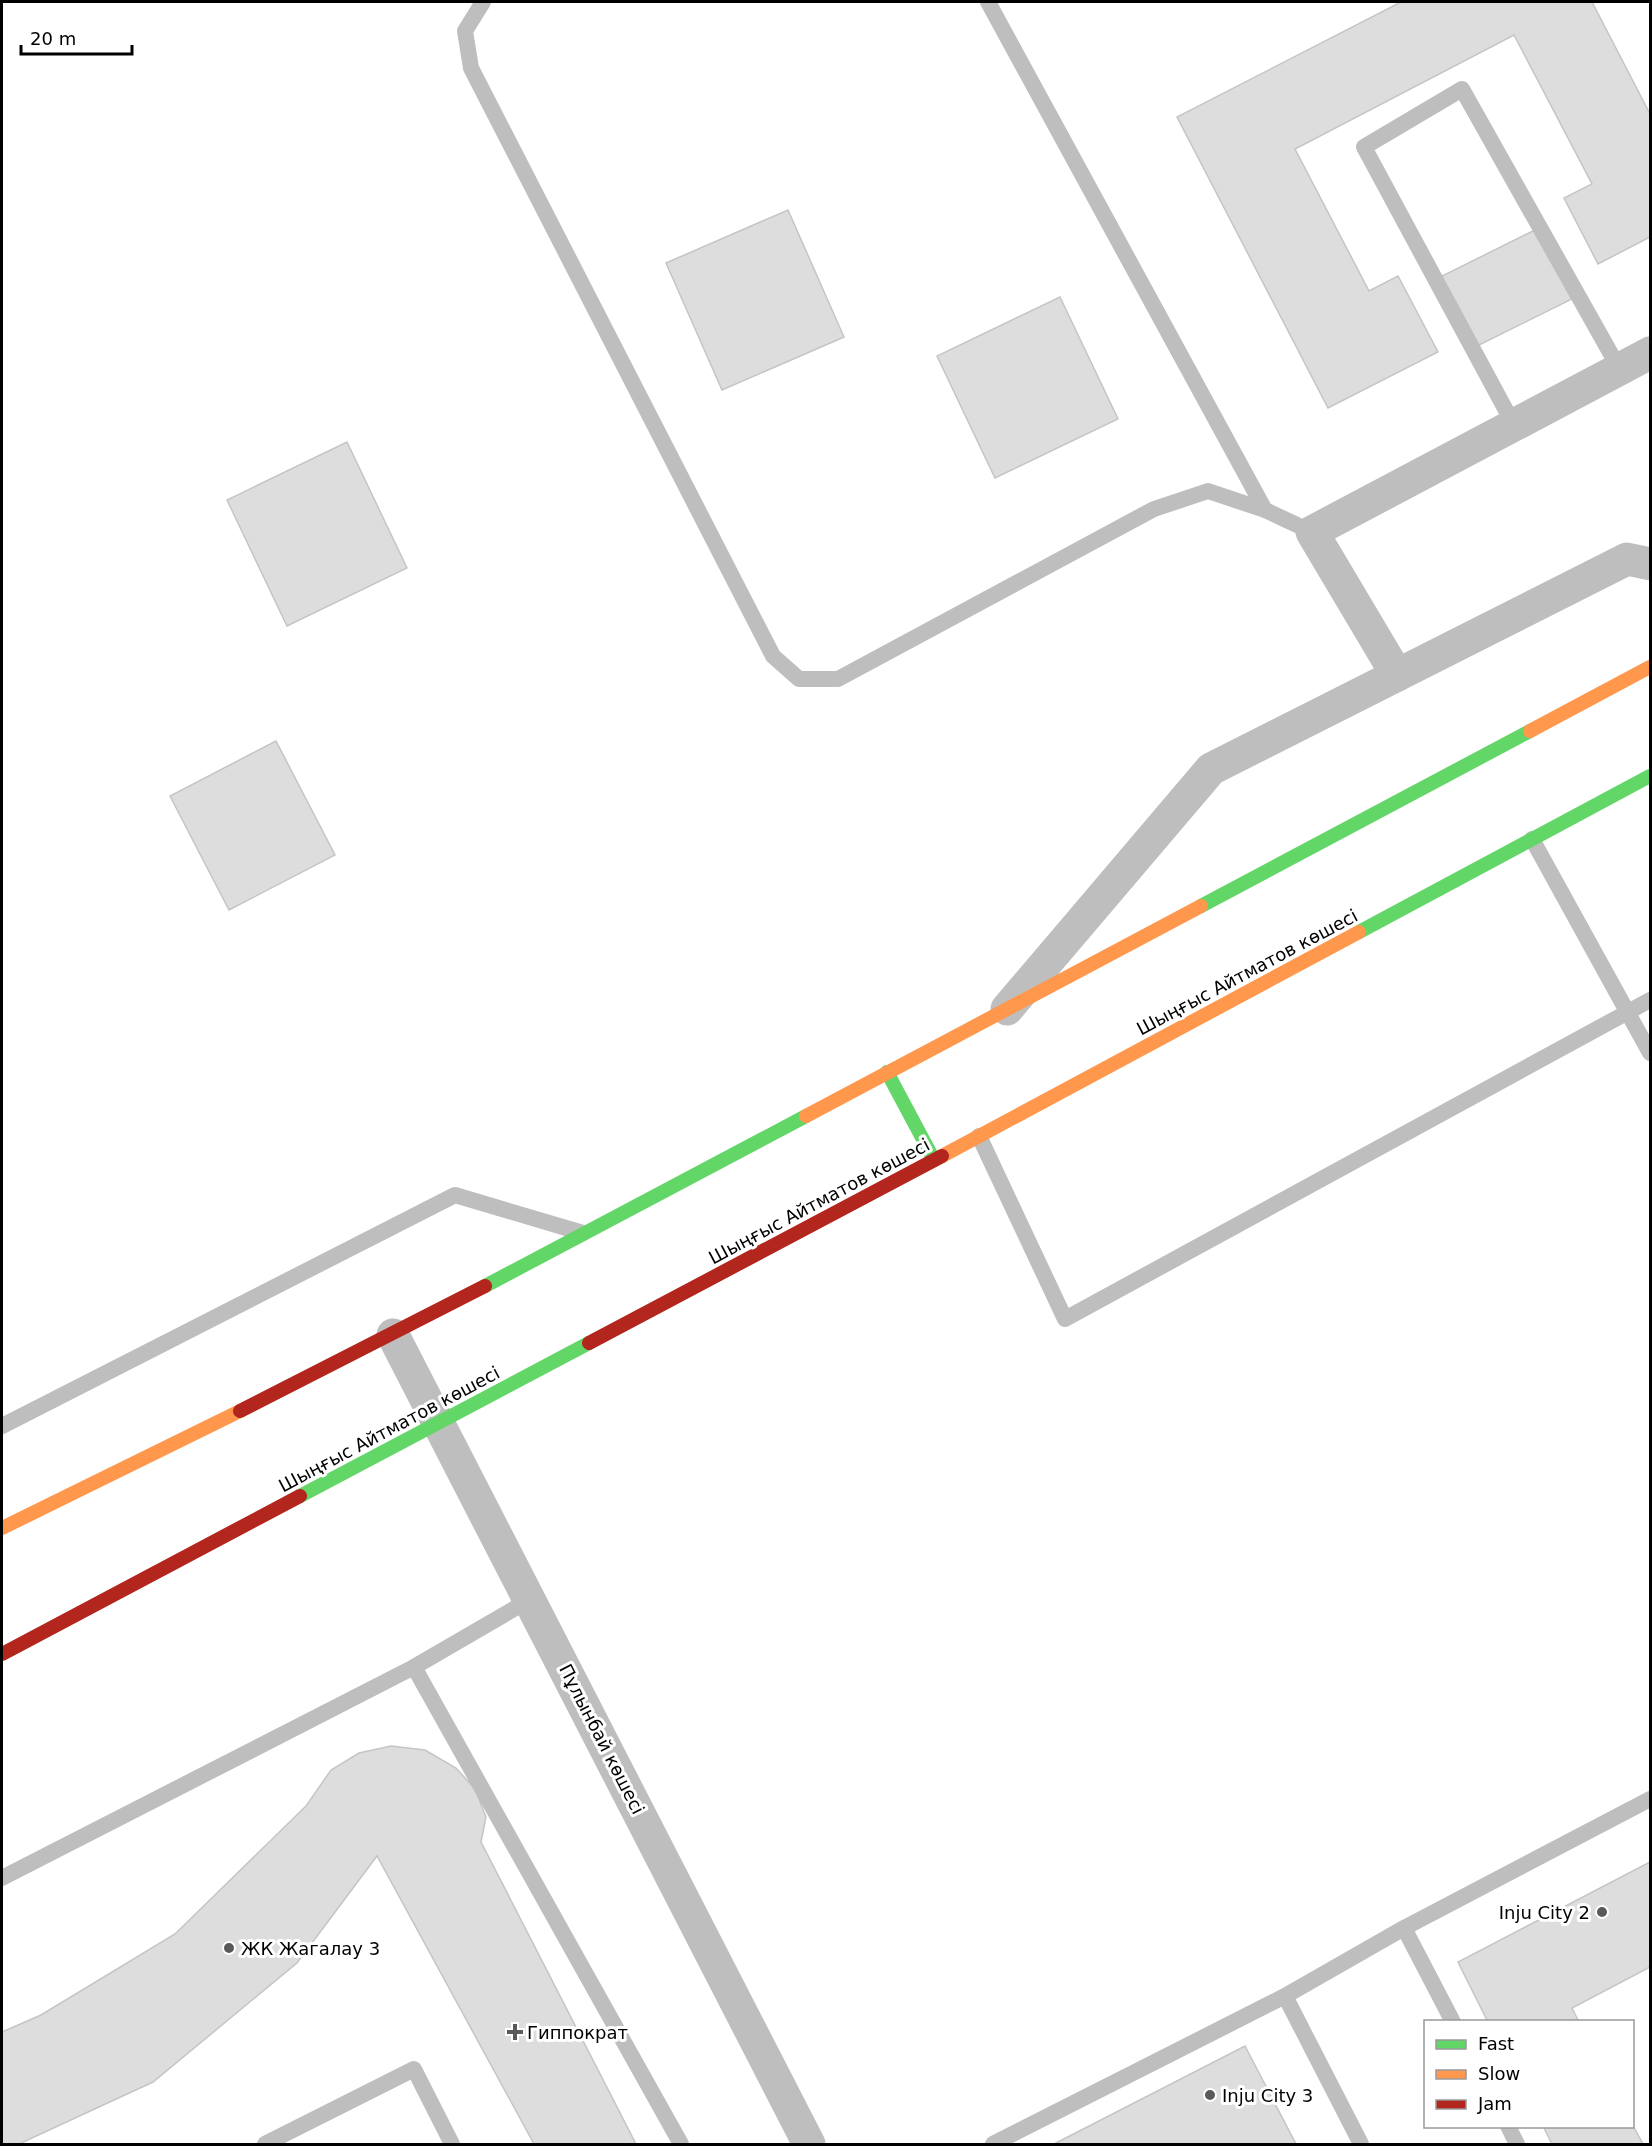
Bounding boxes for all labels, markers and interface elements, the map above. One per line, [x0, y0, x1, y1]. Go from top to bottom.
scale bar [21, 18, 132, 56]
text: 20 m [30, 28, 76, 49]
street label: Шыңғыс Айтматов көшесі [1133, 905, 1361, 1039]
street label: Шыңғыс Айтматов көшесі [705, 1134, 933, 1268]
street label: Шыңғыс Айтматов көшесі [275, 1362, 503, 1496]
street label: Пұлынбай көшесі [555, 1660, 649, 1818]
place label: Inju City 2 [1499, 1902, 1590, 1923]
marker: Inju City 2 [1595, 1905, 1609, 1919]
place label: ЖК Жагалау 3 [241, 1938, 380, 1959]
marker: ЖК Жагалау 3 [222, 1941, 236, 1955]
legend [1424, 2020, 1634, 2128]
place label: Гиппократ [527, 2022, 628, 2043]
marker: Гиппократ [508, 2025, 522, 2039]
text: Fast [1478, 2033, 1514, 2054]
text: Slow [1478, 2063, 1520, 2084]
place label: Inju City 3 [1222, 2085, 1313, 2106]
marker: Inju City 3 [1203, 2088, 1217, 2102]
text: Jam [1477, 2093, 1512, 2114]

